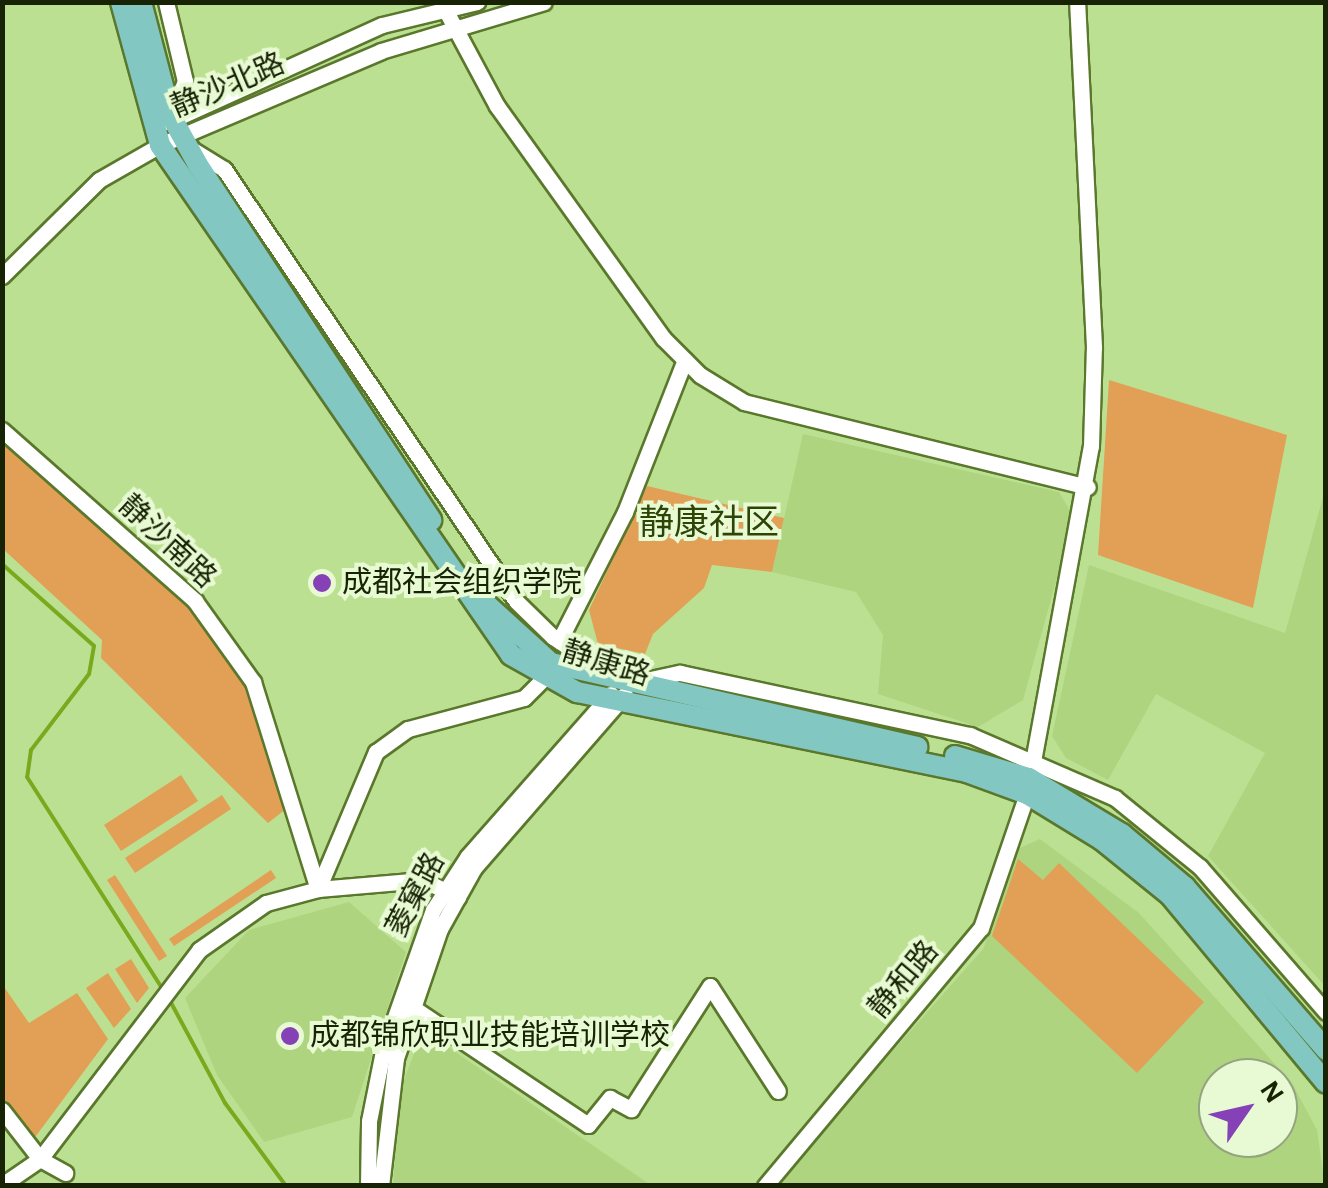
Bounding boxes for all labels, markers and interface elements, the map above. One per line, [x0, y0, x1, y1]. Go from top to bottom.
street label: 静沙北路 [166, 46, 290, 126]
street label: 静沙南路 [111, 488, 223, 596]
district label: 静康社区 [639, 503, 779, 545]
place label: 成都社会组织学院 [342, 565, 582, 601]
marker: 成都社会组织学院 [311, 572, 333, 594]
street label: 静康路 [558, 634, 654, 694]
street label: 菱窠路 [379, 847, 453, 943]
street label: 静和路 [861, 934, 947, 1026]
place label: 成都锦欣职业技能培训学校 [310, 1018, 670, 1054]
marker: 成都锦欣职业技能培训学校 [279, 1025, 301, 1047]
north arrow [1198, 1058, 1298, 1158]
text: N [1254, 1076, 1288, 1108]

